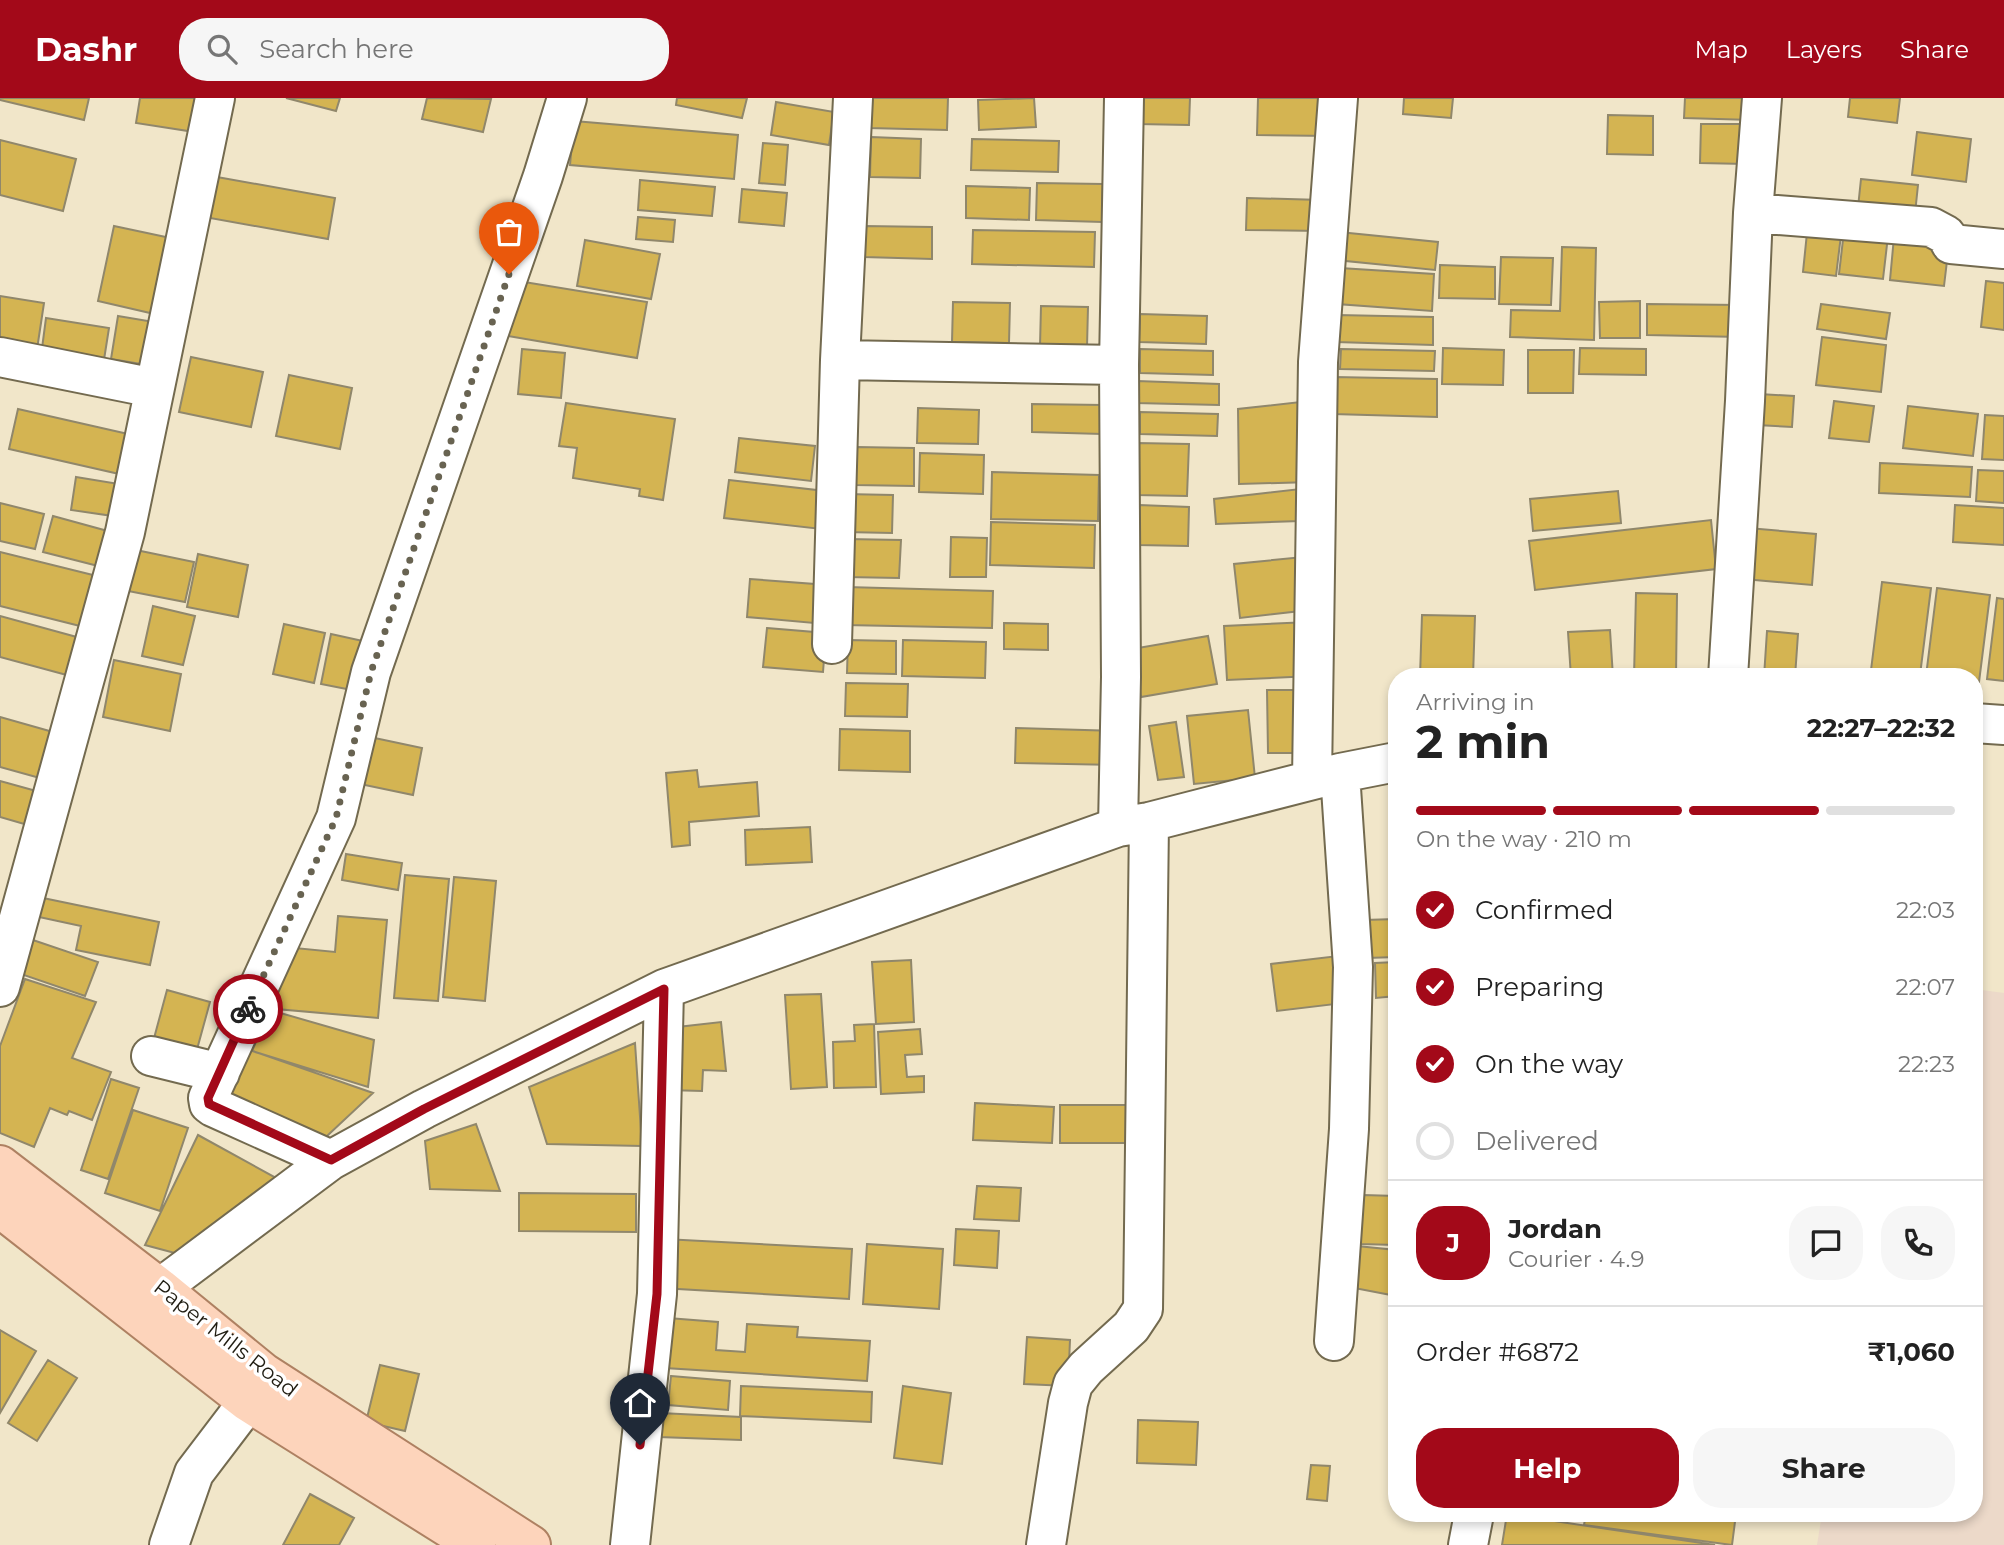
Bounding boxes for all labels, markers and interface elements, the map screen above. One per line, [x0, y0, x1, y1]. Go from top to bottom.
search box [179, 18, 669, 81]
text: Dashr [35, 29, 137, 69]
icon: search [203, 30, 241, 68]
text: Search here [259, 33, 414, 65]
text: Map [1694, 35, 1748, 64]
text: Layers [1786, 35, 1862, 64]
text: Share [1900, 35, 1969, 64]
pin [479, 202, 539, 274]
icon: bag [490, 213, 528, 251]
text: Arriving in [1416, 688, 1535, 716]
text: 22:27–22:32 [1807, 712, 1955, 744]
text: 2 min [1416, 713, 1550, 770]
text: On the way · 210 m [1416, 825, 1632, 853]
icon: check [1416, 891, 1454, 929]
text: Confirmed [1475, 894, 1614, 926]
text: 22:03 [1896, 896, 1955, 924]
icon: check [1416, 968, 1454, 1006]
text: Preparing [1475, 971, 1604, 1003]
text: 22:07 [1895, 973, 1955, 1001]
courier [213, 974, 283, 1044]
icon: bike [229, 990, 267, 1028]
icon: check [1416, 1045, 1454, 1083]
text: On the way [1475, 1048, 1623, 1080]
text: 22:23 [1898, 1050, 1955, 1078]
text: Delivered [1475, 1125, 1599, 1157]
button: chat [1789, 1206, 1863, 1280]
button: phone [1881, 1206, 1955, 1280]
text: Jordan [1508, 1213, 1602, 1245]
text: J [1446, 1227, 1460, 1259]
text: Courier · 4.9 [1508, 1245, 1644, 1273]
street label: Paper Mills Road [149, 1274, 303, 1402]
text: Order #6872 [1416, 1336, 1579, 1368]
text: ₹1,060 [1867, 1336, 1955, 1368]
pin [610, 1373, 670, 1445]
icon: home [621, 1384, 659, 1422]
button: Help [1416, 1428, 1679, 1508]
button: Share [1693, 1428, 1955, 1508]

